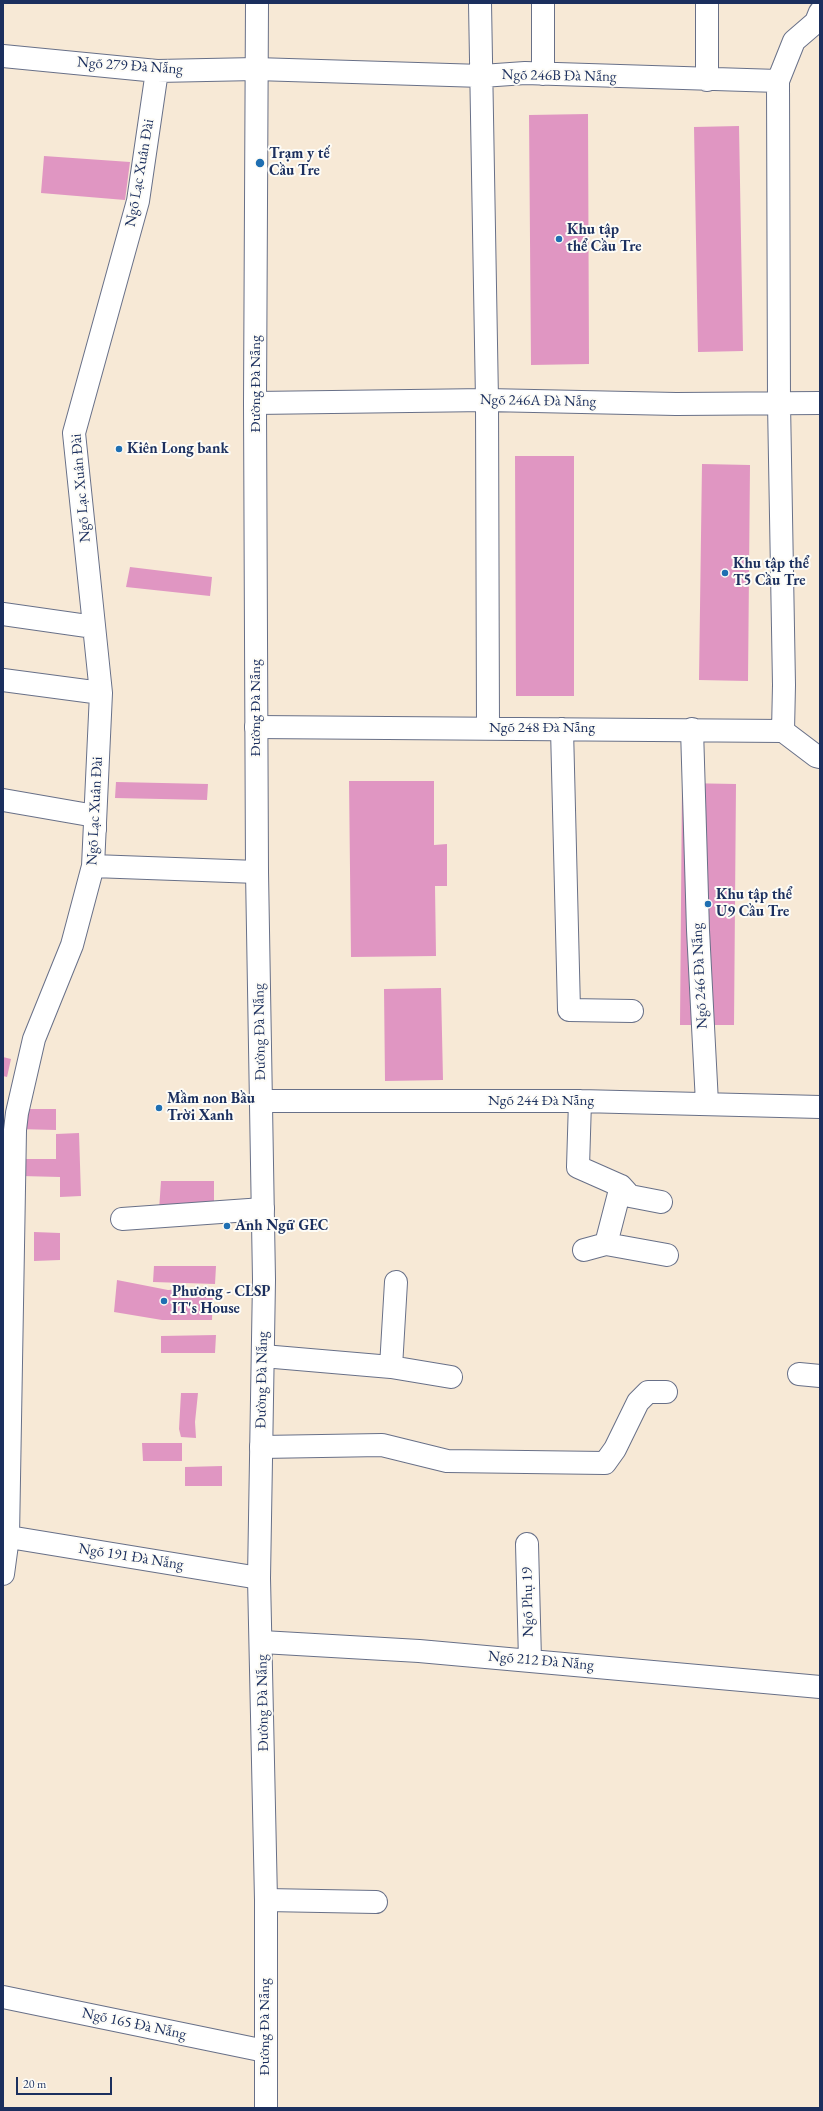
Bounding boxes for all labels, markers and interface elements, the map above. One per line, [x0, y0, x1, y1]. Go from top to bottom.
street label: Ngõ 279 Đà Nẵng [76, 53, 184, 79]
street label: Ngõ 246B Đà Nẵng [501, 66, 617, 86]
street label: Ngõ Lạc Xuân Đài [122, 118, 158, 228]
place label: Trạm y tế Cầu Tre [269, 145, 330, 180]
marker: Trạm y tế Cầu Tre [254, 157, 266, 169]
place label: Khu tập thể Cầu Tre [567, 221, 641, 256]
marker: Khu tập thể Cầu Tre [554, 234, 564, 244]
street label: Đường Đà Nẵng [247, 335, 265, 433]
street label: Ngõ 246A Đà Nẵng [480, 391, 596, 411]
street label: Ngõ Lạc Xuân Đài [67, 433, 95, 543]
place label: Kiên Long bank [127, 440, 229, 458]
marker: Kiên Long bank [114, 444, 124, 454]
place label: Khu tập thể T5 Cầu Tre [733, 555, 809, 590]
marker: Khu tập thể T5 Cầu Tre [720, 568, 730, 578]
street label: Đường Đà Nẵng [247, 659, 265, 757]
street label: Ngõ 248 Đà Nẵng [489, 719, 595, 737]
street label: Ngõ Lạc Xuân Đài [83, 756, 107, 866]
place label: Khu tập thể U9 Cầu Tre [716, 886, 792, 921]
marker: Khu tập thể U9 Cầu Tre [703, 899, 713, 909]
street label: Ngõ 246 Đà Nẵng [688, 923, 712, 1029]
street label: Đường Đà Nẵng [250, 983, 270, 1081]
place label: Mầm non Bầu Trời Xanh [167, 1090, 255, 1125]
street label: Ngõ 244 Đà Nẵng [488, 1092, 594, 1110]
marker: Mầm non Bầu Trời Xanh [154, 1103, 164, 1113]
place label: Anh Ngữ GEC [235, 1217, 328, 1235]
marker: Anh Ngữ GEC [222, 1221, 232, 1231]
place label: Phương - CLSP IT's House [172, 1283, 270, 1318]
marker: Phương - CLSP IT's House [159, 1296, 169, 1306]
street label: Đường Đà Nẵng [252, 1331, 272, 1429]
street label: Ngõ 191 Đà Nẵng [77, 1540, 185, 1574]
street label: Ngõ Phụ 19 [518, 1567, 538, 1637]
street label: Ngõ 212 Đà Nẵng [487, 1647, 595, 1675]
street label: Đường Đà Nẵng [253, 1654, 273, 1752]
street label: Đường Đà Nẵng [256, 1978, 274, 2076]
street label: Ngõ 165 Đà Nẵng [80, 2004, 188, 2044]
scale bar [18, 2069, 114, 2095]
text: 20 m [23, 2076, 46, 2092]

